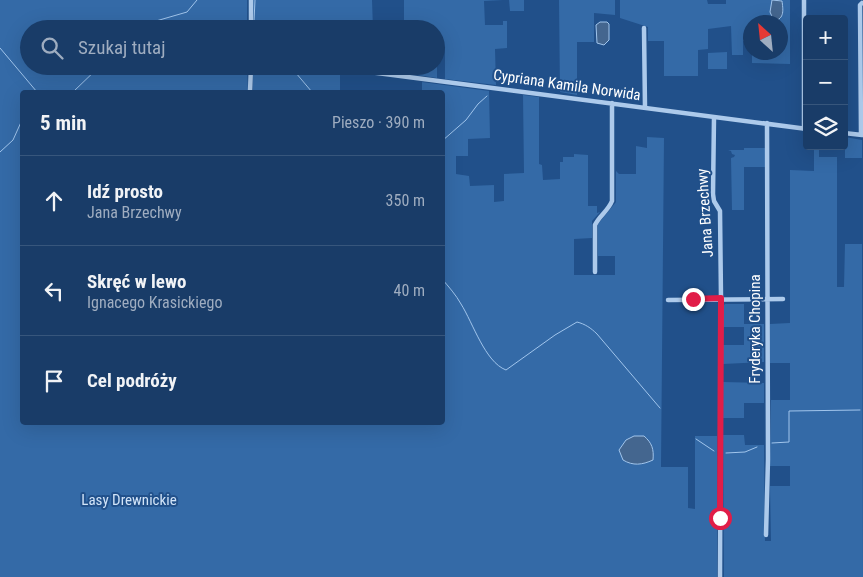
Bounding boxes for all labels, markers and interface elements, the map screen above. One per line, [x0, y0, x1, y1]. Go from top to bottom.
north arrow [743, 15, 788, 60]
map controls [803, 15, 848, 150]
button: + [803, 15, 848, 60]
search box [20, 20, 445, 75]
icon: search [38, 34, 66, 62]
text: Szukaj tutaj [78, 36, 165, 59]
button: − [803, 60, 848, 105]
street label: Cypriana Kamila Norwida [492, 66, 642, 104]
button: layers [803, 105, 848, 150]
text: 5 min [40, 111, 87, 135]
text: Pieszo · 390 m [332, 113, 425, 132]
street label: Jana Brzechwy [693, 168, 717, 258]
text: Idź prosto [87, 180, 163, 203]
icon: ahead [40, 187, 68, 215]
text: 350 m [386, 191, 425, 210]
text: Jana Brzechwy [87, 203, 182, 222]
text: Skręć w lewo [87, 270, 186, 293]
street label: Fryderyka Chopina [746, 274, 764, 384]
icon: left [40, 277, 68, 305]
text: 40 m [393, 281, 425, 300]
route end [682, 288, 705, 311]
text: Ignacego Krasickiego [87, 293, 222, 312]
icon: arrive [40, 367, 68, 395]
text: Cel podróży [87, 369, 177, 392]
park label: Lasy Drewnickie [81, 491, 177, 509]
route start [709, 507, 732, 530]

